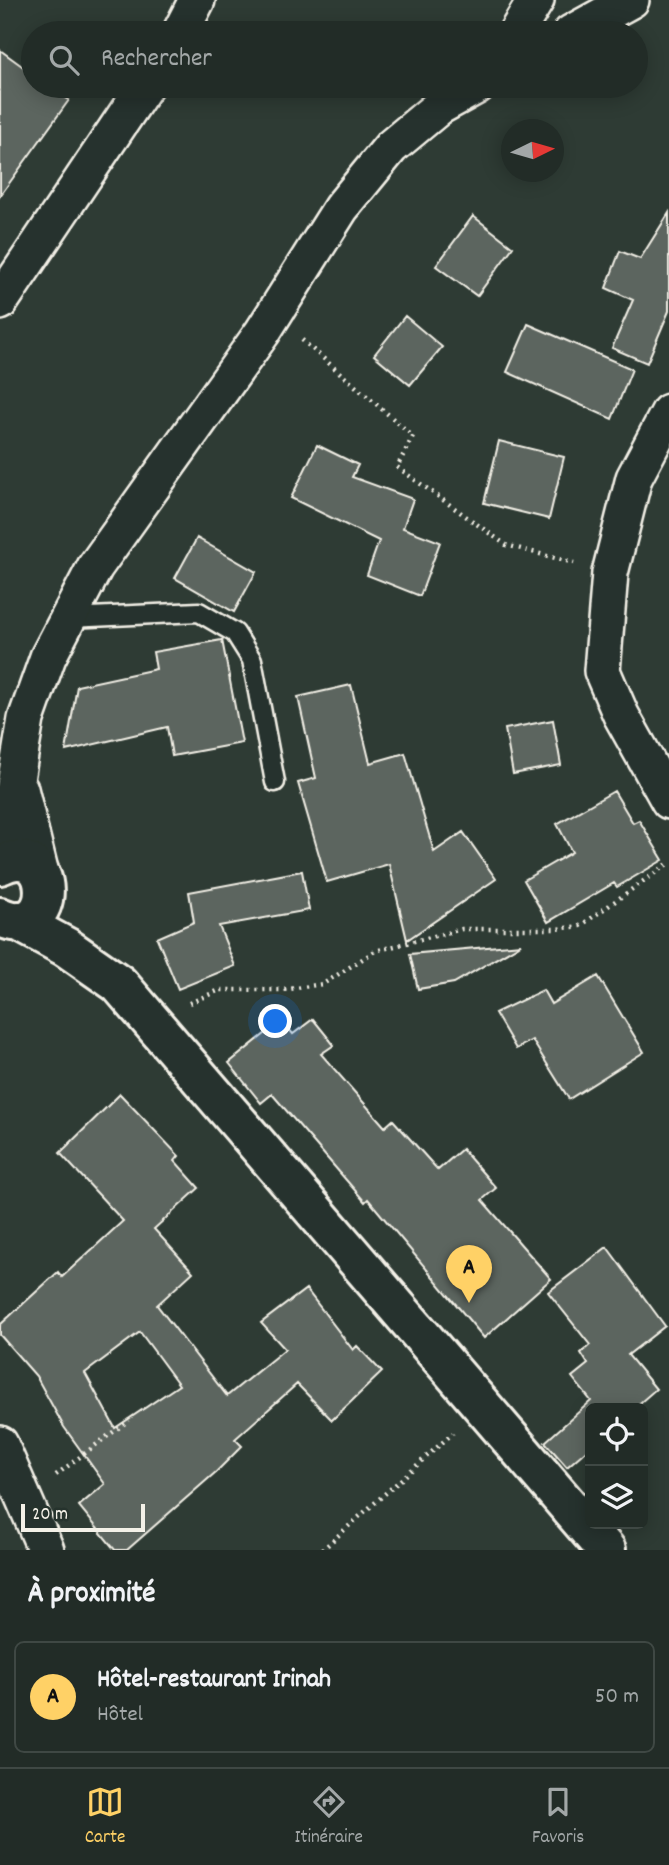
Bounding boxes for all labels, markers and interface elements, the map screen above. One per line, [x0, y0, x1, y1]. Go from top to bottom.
search box [21, 21, 648, 98]
icon: search [45, 41, 83, 79]
text: Rechercher [101, 41, 212, 78]
north arrow [501, 119, 564, 182]
your location [258, 1004, 292, 1038]
pin: A [446, 1245, 492, 1303]
map controls [585, 1403, 648, 1529]
button: locate [585, 1403, 648, 1466]
button: layers [585, 1466, 648, 1529]
scale bar [21, 1501, 145, 1533]
text: 20 m [32, 1502, 68, 1529]
text: À proximité [28, 1574, 155, 1617]
text: Hôtel-restaurant Irinah [97, 1662, 331, 1699]
text: A [47, 1681, 59, 1714]
text: 50 m [595, 1681, 639, 1714]
text: Hôtel [97, 1699, 143, 1732]
tab: Carte [85, 1783, 125, 1852]
tab: Itinéraire [295, 1783, 363, 1852]
tab: Favoris [532, 1783, 584, 1852]

